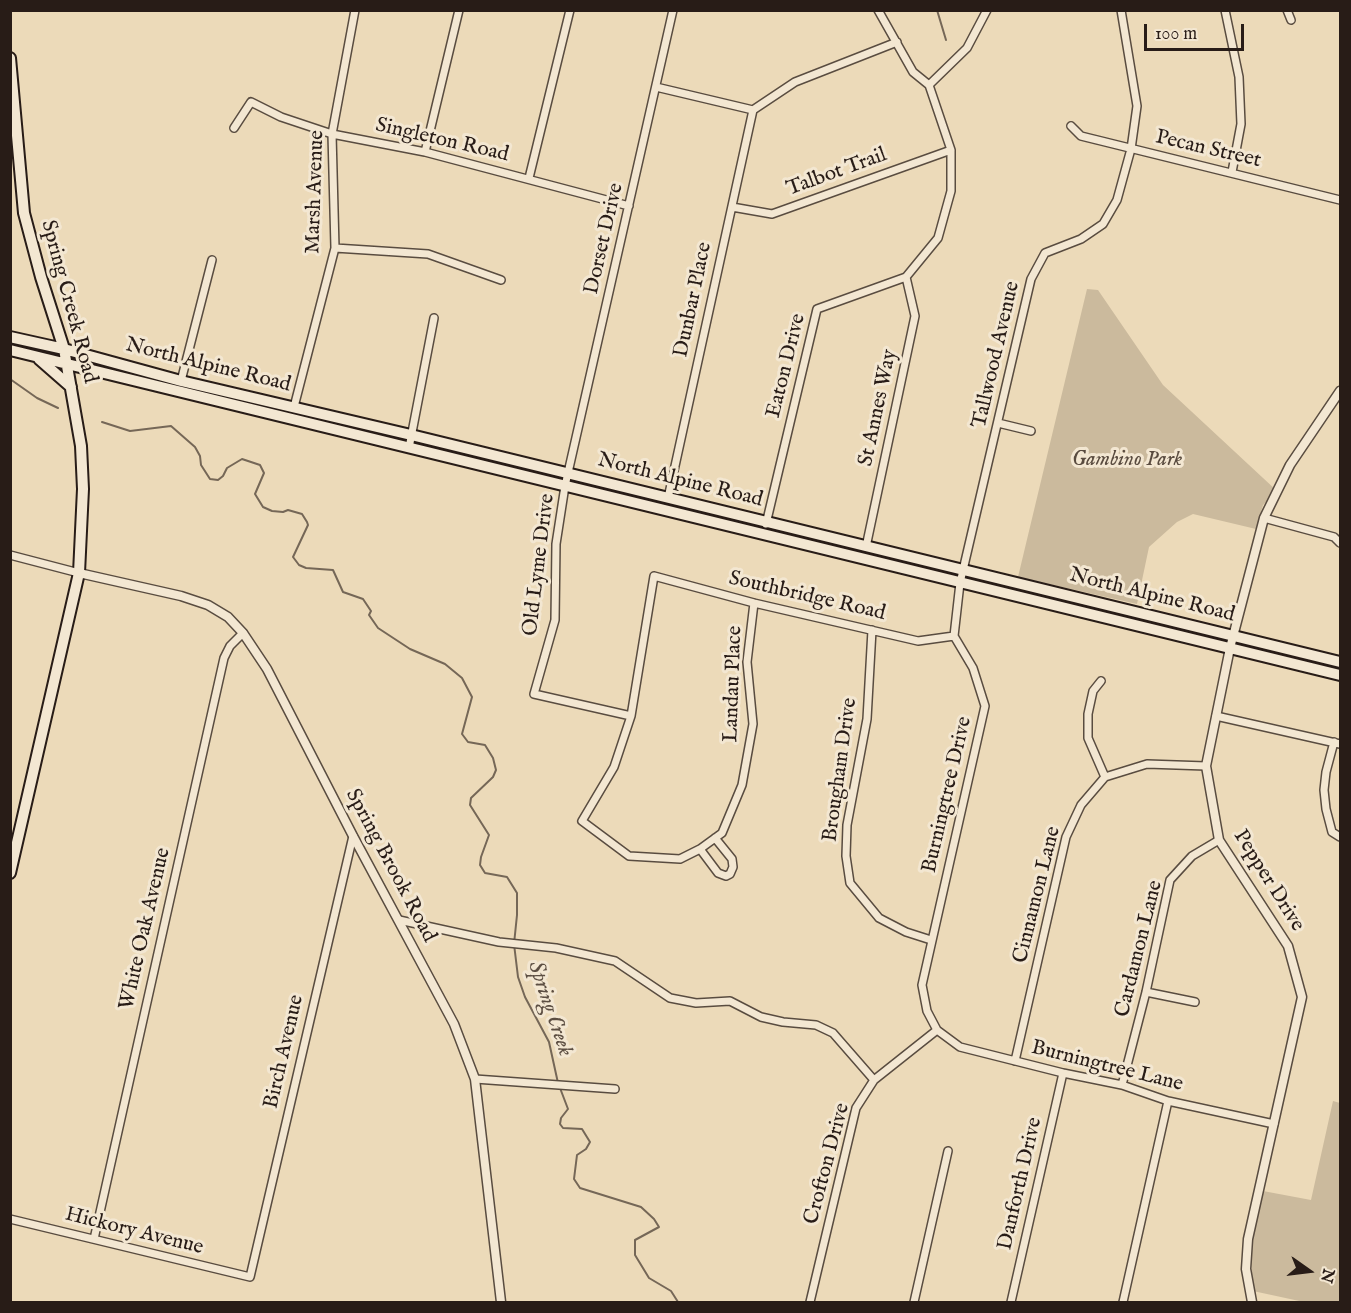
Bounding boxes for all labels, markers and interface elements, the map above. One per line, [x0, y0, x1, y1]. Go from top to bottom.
scale bar [1147, 12, 1248, 50]
text: 100 m [1155, 23, 1197, 46]
street label: Singleton Road [373, 113, 511, 169]
street label: Pecan Street [1153, 126, 1263, 174]
street label: Marsh Avenue [301, 130, 331, 254]
street label: Talbot Trail [783, 143, 891, 203]
street label: Dorset Drive [580, 181, 630, 297]
street label: Spring Creek Road [34, 218, 102, 386]
street label: Dunbar Place [670, 240, 718, 360]
street label: Tallwood Avenue [968, 279, 1026, 431]
street label: Eaton Drive [762, 311, 812, 421]
street label: North Alpine Road [123, 333, 293, 399]
street label: St Annes Way [854, 347, 904, 469]
street label: North Alpine Road [595, 448, 765, 514]
park label: Gambino Park [1072, 448, 1182, 474]
street label: Old Lyme Drive [519, 492, 561, 638]
street label: North Alpine Road [1067, 563, 1237, 629]
street label: Southbridge Road [726, 567, 888, 627]
street label: Landau Place [719, 625, 749, 743]
street label: Brougham Drive [818, 696, 864, 844]
street label: Burningtree Drive [918, 714, 978, 876]
street label: Spring Brook Road [339, 785, 441, 947]
street label: Cinnamon Lane [1009, 824, 1067, 966]
street label: Pepper Drive [1227, 826, 1309, 936]
street label: White Oak Avenue [115, 846, 177, 1012]
street label: Cardamon Lane [1111, 878, 1169, 1020]
water label: Spring Creek [520, 958, 578, 1060]
street label: Birch Avenue [260, 993, 310, 1111]
street label: Burningtree Lane [1028, 1036, 1186, 1098]
street label: Crofton Drive [800, 1101, 856, 1227]
street label: Danforth Drive [993, 1115, 1049, 1253]
street label: Hickory Avenue [62, 1203, 206, 1261]
north arrow [1279, 1241, 1339, 1301]
text: N [1315, 1266, 1338, 1284]

